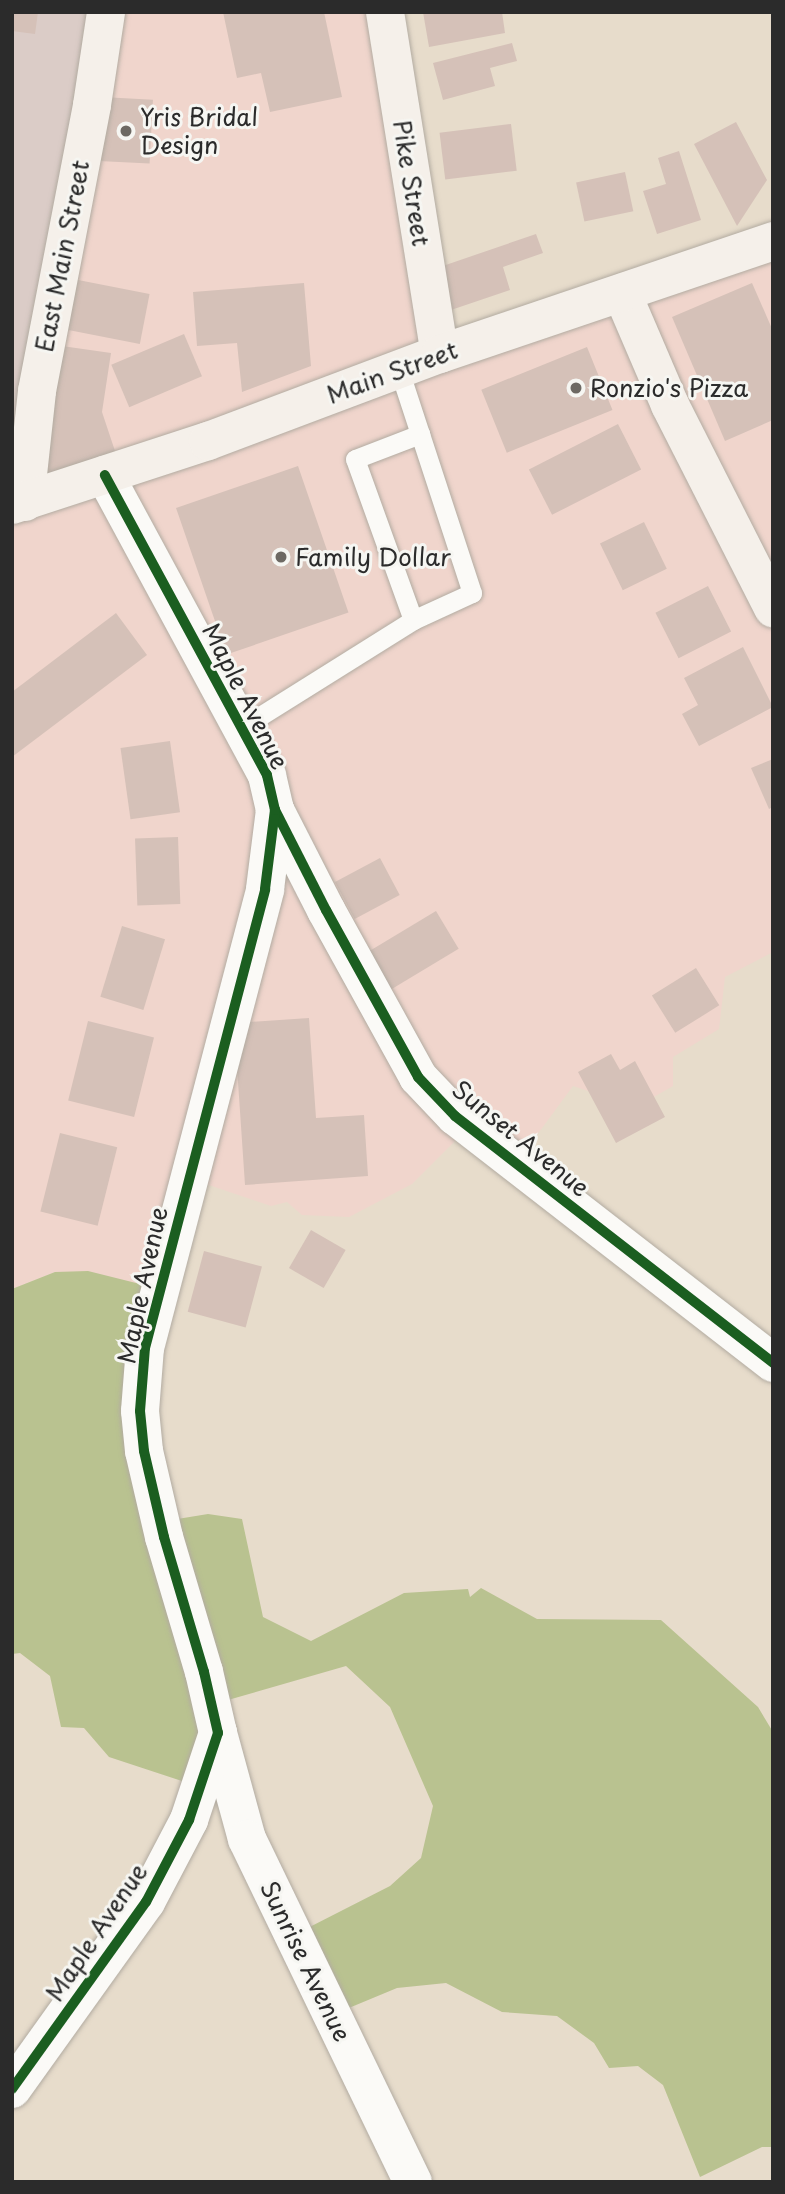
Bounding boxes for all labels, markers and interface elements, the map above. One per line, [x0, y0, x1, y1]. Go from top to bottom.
place label: Yris Bridal Design [140, 103, 260, 159]
street label: Pike Street [388, 118, 436, 248]
marker: Yris Bridal Design [118, 123, 134, 139]
street label: East Main Street [29, 157, 95, 355]
street label: Main Street [322, 335, 462, 409]
place label: Ronzio's Pizza [590, 374, 747, 402]
marker: Ronzio's Pizza [568, 380, 584, 396]
place label: Family Dollar [295, 543, 451, 571]
marker: Family Dollar [273, 549, 289, 565]
street label: Maple Avenue [197, 618, 295, 774]
street label: Sunset Avenue [447, 1074, 595, 1202]
street label: Maple Avenue [111, 1203, 173, 1367]
street label: Maple Avenue [39, 1857, 153, 2007]
street label: Sunrise Avenue [255, 1876, 357, 2046]

